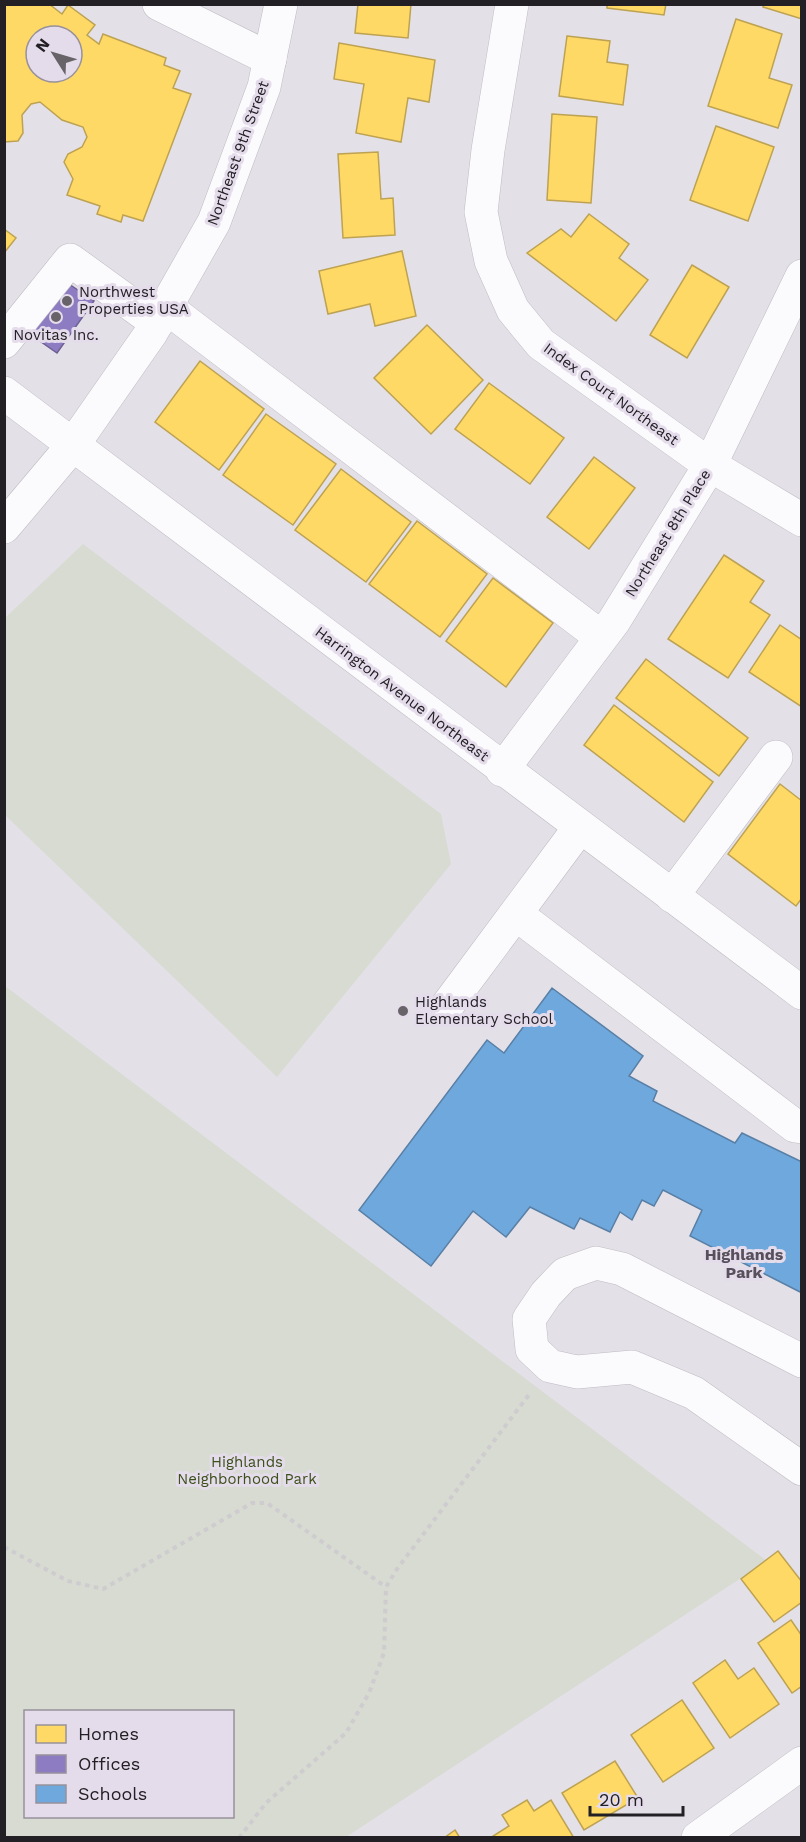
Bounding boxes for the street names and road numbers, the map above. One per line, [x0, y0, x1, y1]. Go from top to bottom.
street label: Northeast 9th Street [203, 78, 273, 228]
street label: Index Court Northeast [540, 339, 683, 449]
street label: Northeast 8th Place [621, 466, 715, 600]
street label: Harrington Avenue Northeast [312, 623, 493, 766]

